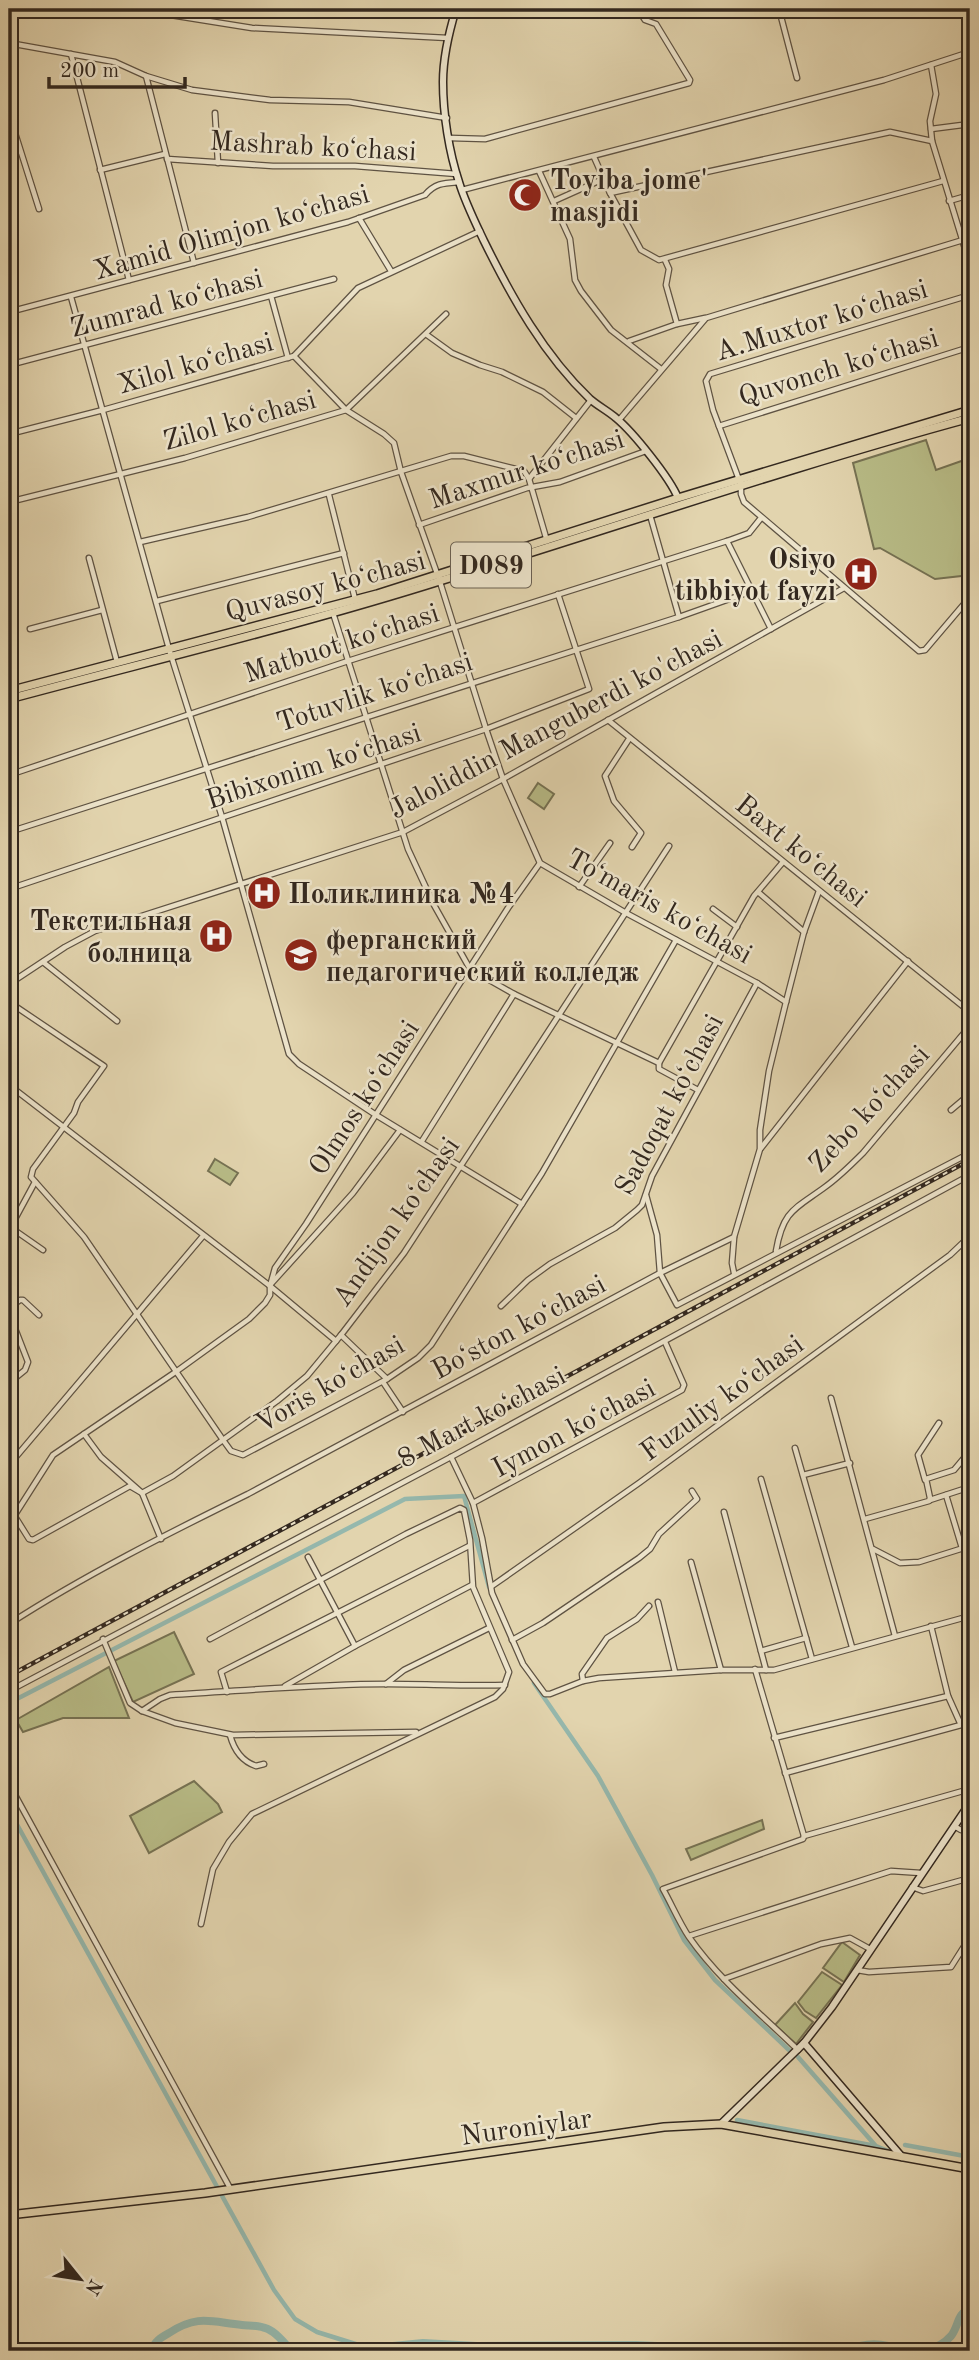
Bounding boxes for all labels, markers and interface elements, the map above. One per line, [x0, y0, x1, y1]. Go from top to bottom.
scale bar [49, 46, 186, 90]
text: 200 m [60, 61, 119, 82]
street label: Mashrab koʻchasi [209, 129, 417, 167]
place label: Toyiba jome' masjidi [550, 168, 708, 228]
mosque icon: Toyiba jome' masjidi [506, 176, 544, 214]
street label: Xamid Olimjon koʻchasi [91, 181, 373, 287]
street label: Zumrad koʻchasi [67, 266, 266, 344]
street label: A.Muxtor koʻchasi [712, 276, 931, 367]
street label: Quvonch koʻchasi [736, 325, 942, 413]
street label: Xilol koʻchasi [115, 329, 277, 400]
street label: Zilol koʻchasi [160, 387, 319, 457]
street label: Maxmur koʻchasi [426, 426, 628, 516]
road number: D089 [451, 542, 531, 587]
place label: Osiyo tibbiyot fayzi [675, 547, 836, 607]
street label: Quvasoy koʻchasi [223, 548, 429, 628]
hospital icon: Osiyo tibbiyot fayzi [842, 555, 880, 593]
street label: Matbuot koʻchasi [241, 600, 443, 690]
street label: Jaloliddin Manguberdi ko'chasi [385, 626, 727, 825]
street label: Totuvlik koʻchasi [274, 649, 476, 739]
street label: Bibixonim koʻchasi [203, 720, 425, 816]
street label: Baxt koʻchasi [729, 791, 871, 914]
street label: Toʻmaris koʻchasi [561, 845, 756, 970]
hospital icon: Поликлиника №4 [245, 874, 283, 912]
place label: Поликлиника №4 [288, 881, 515, 910]
place label: Текстильная болница [30, 909, 192, 969]
hospital icon: Текстильная болница [197, 917, 235, 955]
place label: ферганский педагогический колледж [326, 928, 639, 988]
school or university icon: ферганский педагогический колледж [282, 936, 320, 974]
street label: Sadoqat koʻchasi [611, 1010, 730, 1200]
street label: Olmos koʻchasi [305, 1016, 426, 1181]
street label: Zebo koʻchasi [805, 1041, 936, 1179]
street label: Andijon koʻchasi [329, 1133, 466, 1312]
street label: Boʻston koʻchasi [428, 1271, 611, 1386]
street label: Fuzuliy koʻchasi [636, 1331, 809, 1468]
street label: Voris koʻchasi [251, 1332, 410, 1439]
street label: 8 Mart koʻchasi [394, 1363, 571, 1475]
street label: Iymon koʻchasi [488, 1375, 660, 1484]
street label: Nuroniylar [459, 2106, 594, 2152]
north arrow [46, 2244, 116, 2314]
text: N [80, 2275, 104, 2298]

